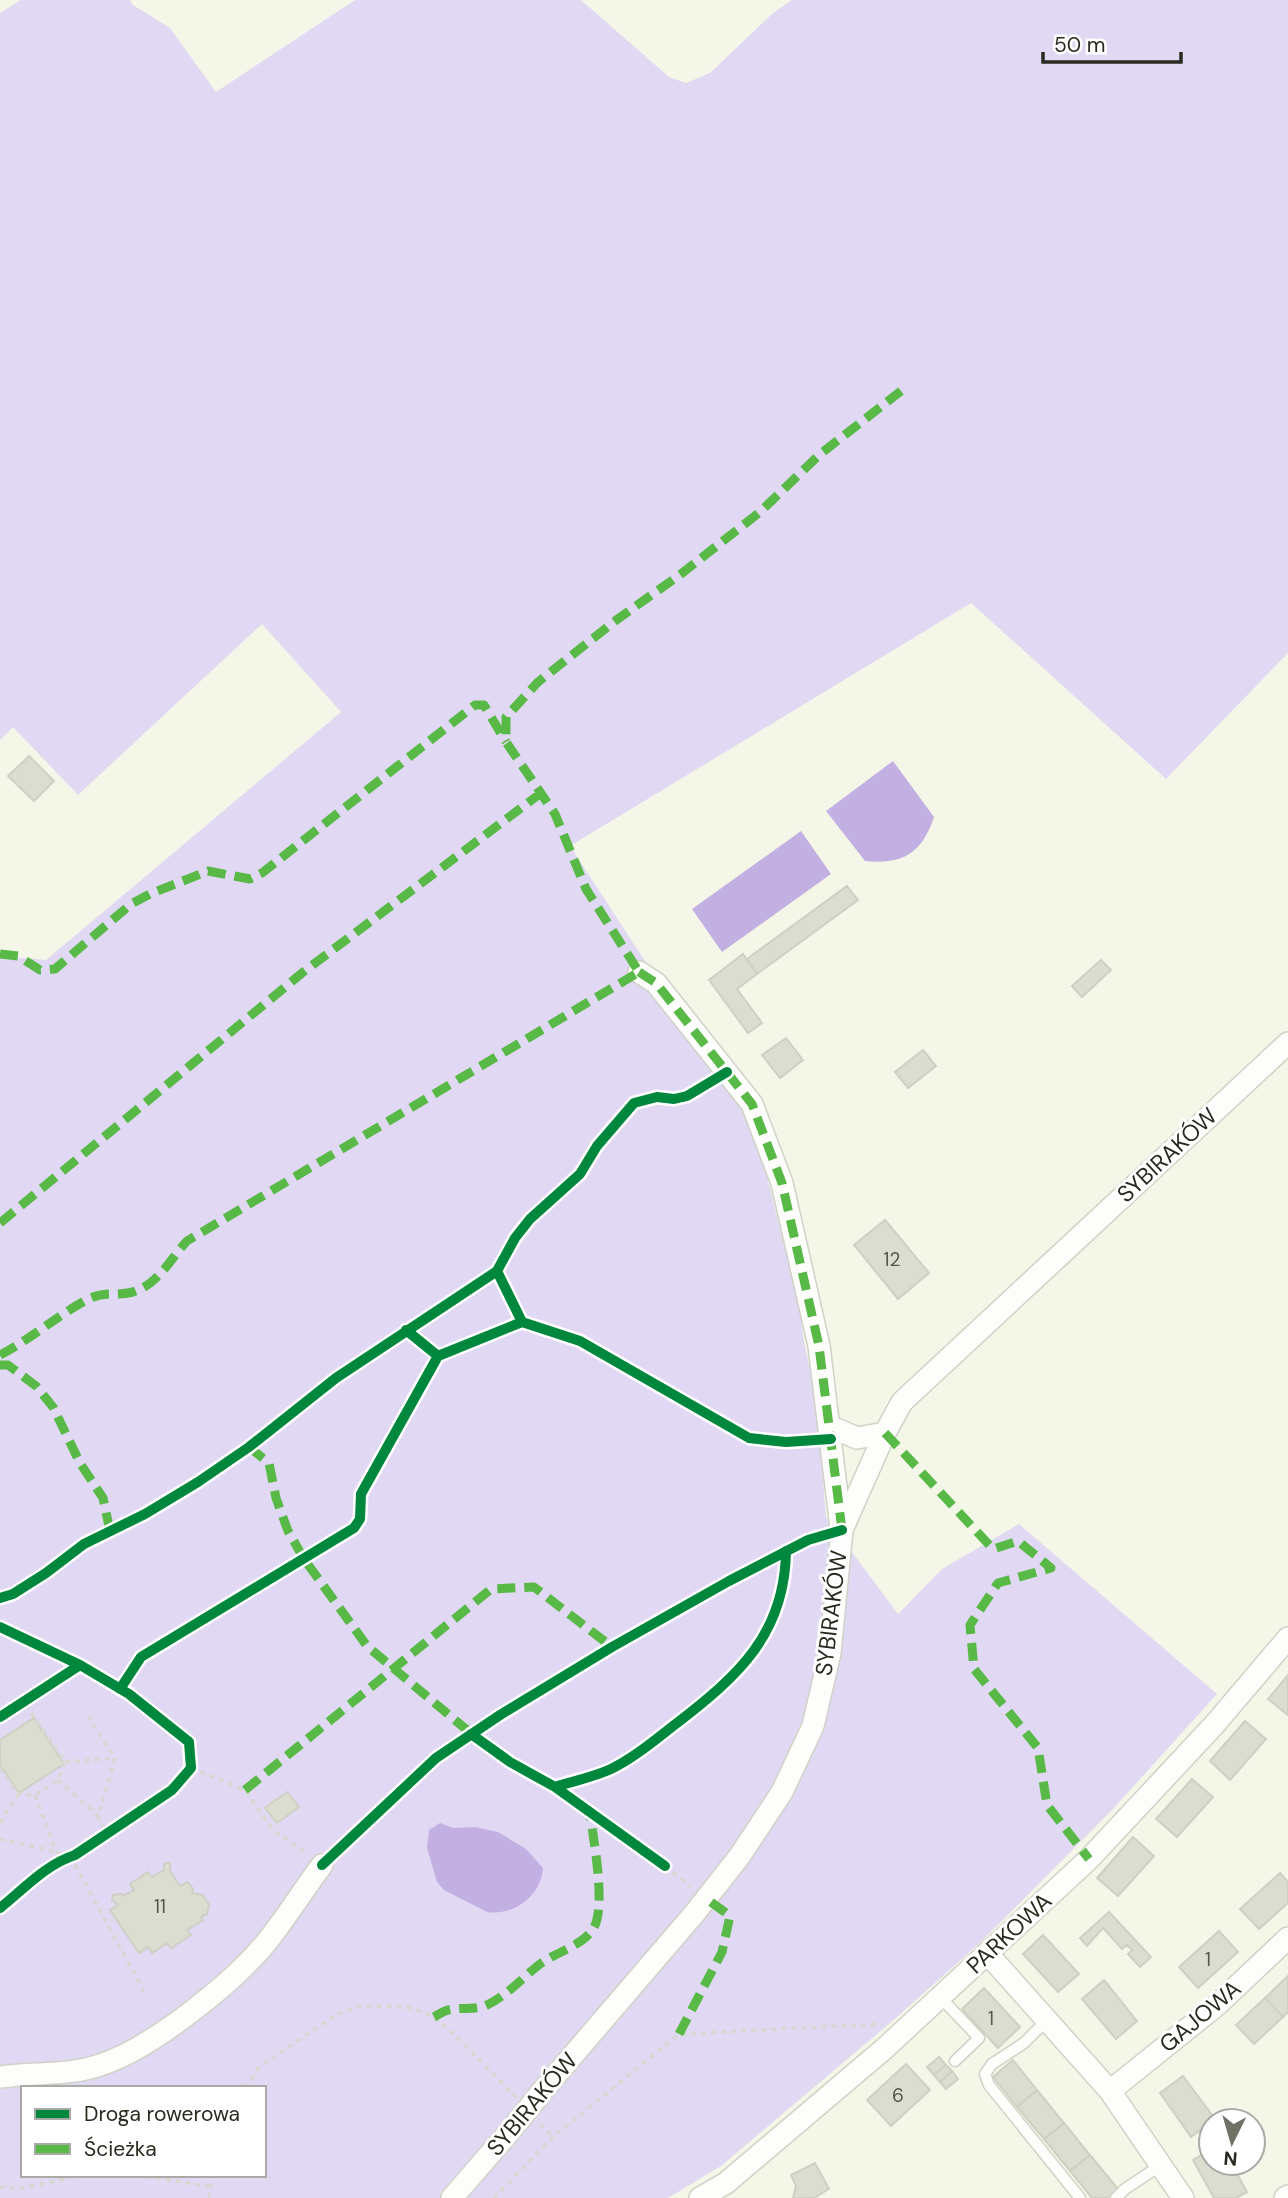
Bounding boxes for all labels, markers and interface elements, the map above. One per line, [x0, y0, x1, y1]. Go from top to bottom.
scale bar [1043, 21, 1181, 65]
text: 50 m [1054, 31, 1105, 59]
street label: SYBIRAKÓW [1111, 1101, 1223, 1209]
house number: 12 [884, 1247, 900, 1272]
street label: SYBIRAKÓW [808, 1549, 854, 1677]
street label: PARKOWA [960, 1886, 1058, 1980]
house number: 11 [154, 1894, 166, 1919]
house number: 1 [1205, 1947, 1211, 1972]
street label: GAJOWA [1153, 1973, 1247, 2059]
house number: 1 [988, 2006, 994, 2031]
street label: SYBIRAKÓW [480, 2046, 584, 2162]
house number: 6 [892, 2083, 904, 2108]
legend [21, 2086, 266, 2177]
text: Droga rowerowa [84, 2100, 240, 2128]
north arrow [1197, 2107, 1267, 2177]
text: Ścieżka [84, 2135, 157, 2163]
text: N [1223, 2145, 1239, 2171]

